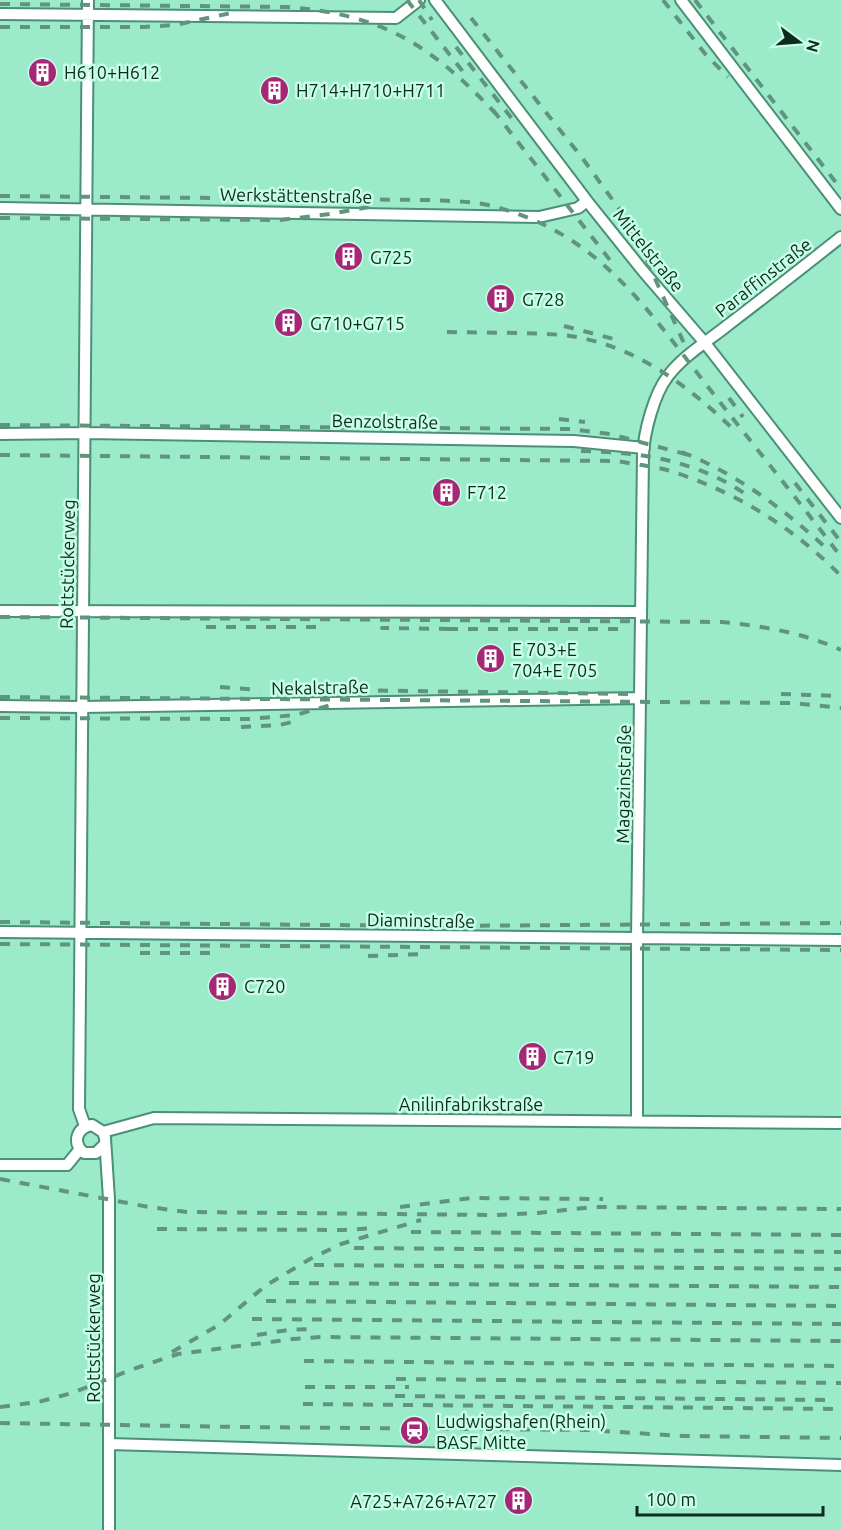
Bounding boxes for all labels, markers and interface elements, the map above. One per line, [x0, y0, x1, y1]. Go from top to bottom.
north arrow [769, 12, 829, 72]
text: N [803, 38, 824, 54]
building icon: H610+H612 [27, 56, 59, 88]
place label: H610+H612 [64, 62, 160, 82]
building icon: H714+H710+H711 [259, 74, 291, 106]
place label: H714+H710+H711 [296, 80, 445, 100]
street label: Werkstättenstraße [220, 184, 372, 206]
street label: Mittelstraße [610, 205, 688, 295]
street label: Paraffinstraße [711, 233, 815, 321]
building icon: G725 [333, 241, 365, 273]
place label: G725 [370, 247, 412, 267]
building icon: G728 [485, 283, 517, 315]
place label: G728 [522, 289, 564, 309]
building icon: G710+G715 [273, 307, 305, 339]
place label: G710+G715 [310, 313, 405, 333]
street label: Benzolstraße [331, 410, 439, 432]
building icon: F712 [430, 476, 462, 508]
place label: F712 [467, 482, 507, 502]
street label: Rottstückerweg [56, 499, 78, 629]
place label: E 703+E 704+E 705 [512, 639, 597, 680]
building icon: E 703+E 704+E 705 [475, 643, 507, 675]
street label: Nekalstraße [271, 676, 369, 698]
street label: Magazinstraße [612, 724, 634, 844]
street label: Diaminstraße [367, 909, 475, 931]
building icon: C720 [207, 970, 239, 1002]
place label: C720 [244, 976, 286, 996]
building icon: C719 [516, 1041, 548, 1073]
place label: C719 [553, 1047, 595, 1067]
street label: Anilinfabrikstraße [399, 1094, 543, 1114]
street label: Rottstückerweg [83, 1273, 103, 1403]
place label: Ludwigshafen(Rhein) BASF Mitte [436, 1411, 606, 1452]
station icon: Ludwigshafen(Rhein) BASF Mitte [399, 1415, 431, 1447]
scale bar [637, 1479, 823, 1517]
building icon: A725+A726+A727 [502, 1485, 534, 1517]
text: 100 m [646, 1489, 696, 1509]
place label: A725+A726+A727 [350, 1491, 497, 1511]

